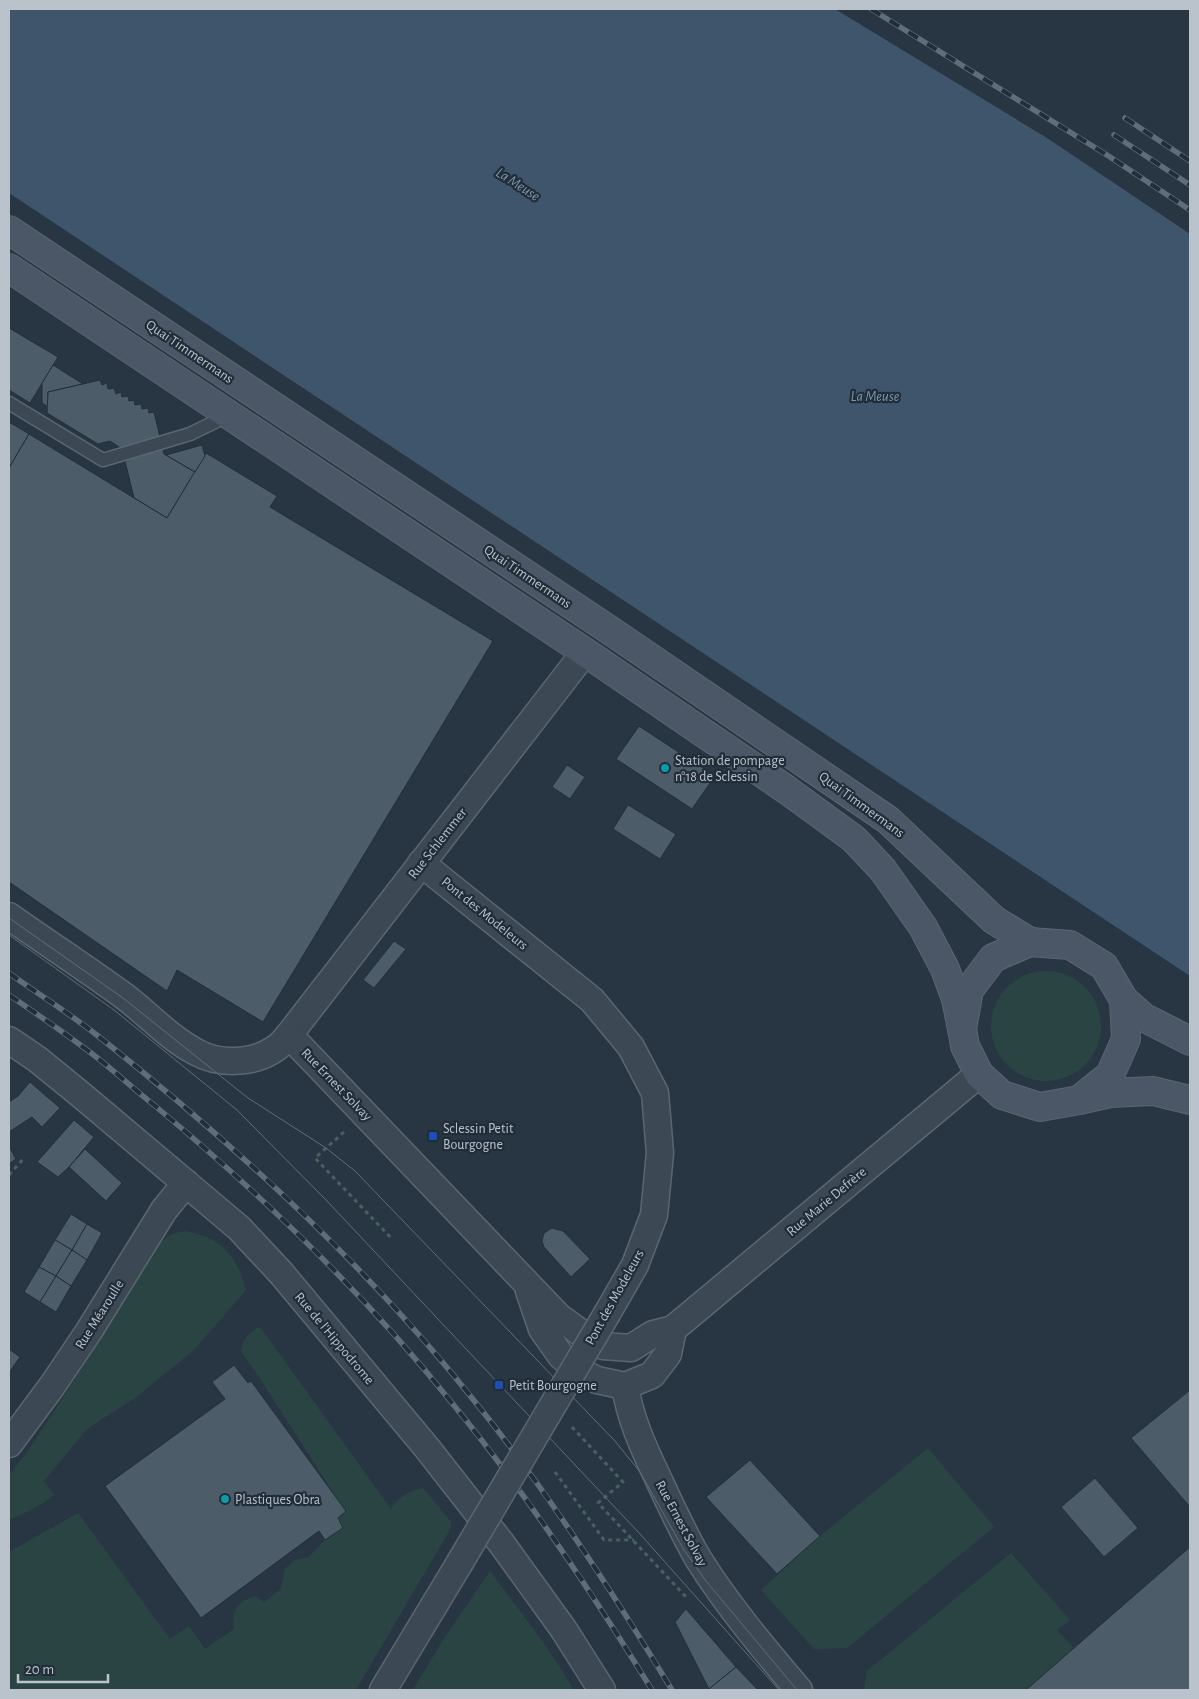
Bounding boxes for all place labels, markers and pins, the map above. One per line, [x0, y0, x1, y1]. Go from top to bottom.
place label: Station de pompage n°18 de Sclessin [675, 754, 785, 784]
marker: Station de pompage n°18 de Sclessin [659, 762, 671, 774]
place label: Sclessin Petit Bourgogne [443, 1122, 514, 1152]
marker: Sclessin Petit Bourgogne [427, 1130, 439, 1142]
marker: Petit Bourgogne [493, 1379, 505, 1391]
place label: Petit Bourgogne [509, 1379, 597, 1393]
marker: Plastiques Obra [219, 1493, 231, 1505]
place label: Plastiques Obra [235, 1493, 321, 1507]

